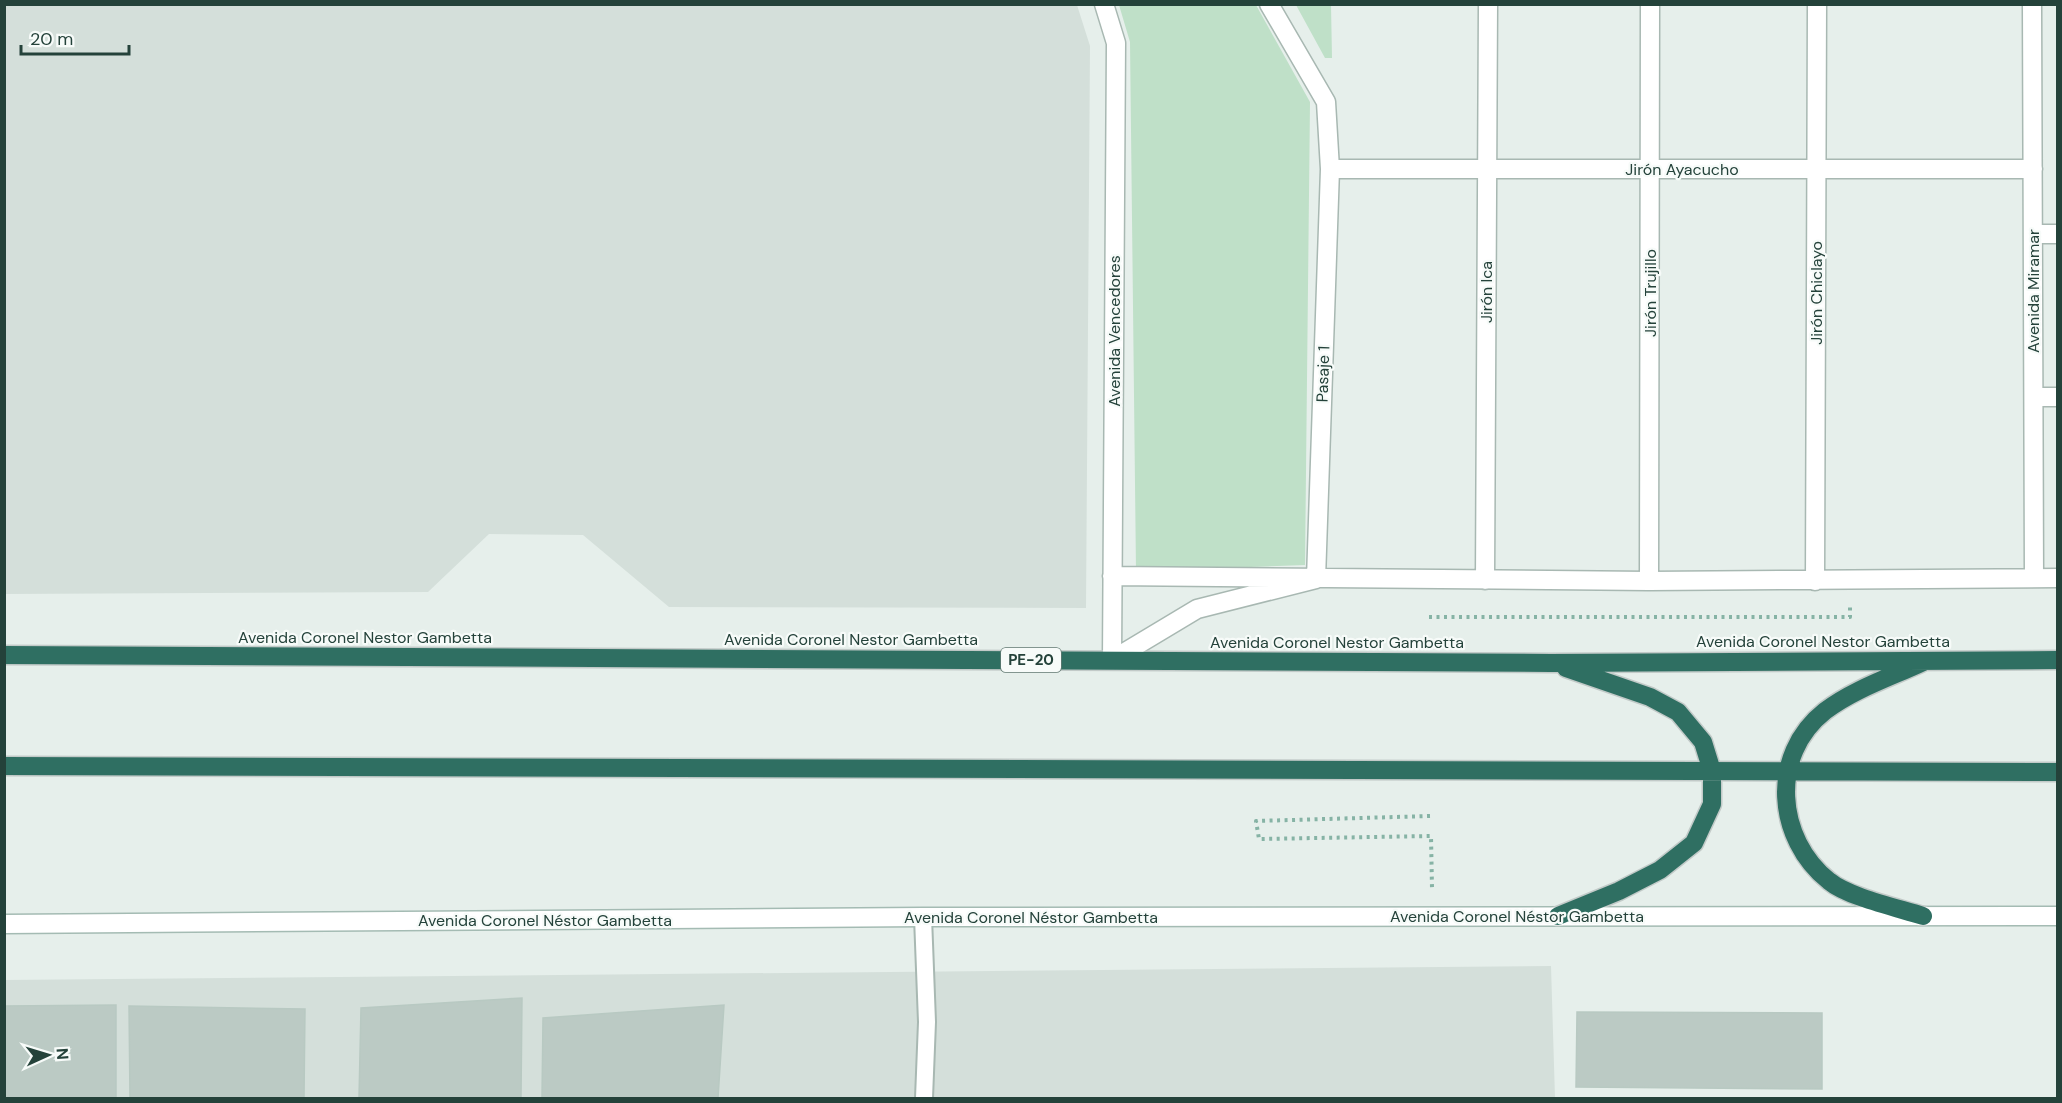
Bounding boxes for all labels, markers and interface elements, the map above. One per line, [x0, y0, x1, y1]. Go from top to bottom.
scale bar [21, 18, 129, 56]
text: 20 m [30, 27, 73, 51]
street label: Jirón Ayacucho [1625, 159, 1739, 180]
street label: Avenida Miramar [2023, 229, 2044, 353]
street label: Jirón Chiclayo [1806, 241, 1827, 345]
street label: Jirón Trujillo [1640, 249, 1661, 337]
street label: Avenida Vencedores [1104, 255, 1125, 407]
street label: Jirón Ica [1476, 261, 1497, 323]
street label: Pasaje 1 [1312, 345, 1334, 403]
street label: Avenida Coronel Nestor Gambetta [238, 627, 492, 648]
street label: Avenida Coronel Nestor Gambetta [724, 629, 978, 650]
street label: Avenida Coronel Nestor Gambetta [1696, 631, 1950, 652]
street label: Avenida Coronel Nestor Gambetta [1210, 632, 1464, 653]
road number: PE-20 [1001, 648, 1061, 672]
street label: Avenida Coronel Néstor Gambetta [1390, 906, 1644, 927]
street label: Avenida Coronel Néstor Gambetta [904, 907, 1158, 928]
street label: Avenida Coronel Néstor Gambetta [418, 910, 672, 931]
north arrow [18, 1025, 78, 1085]
text: N [52, 1047, 73, 1061]

